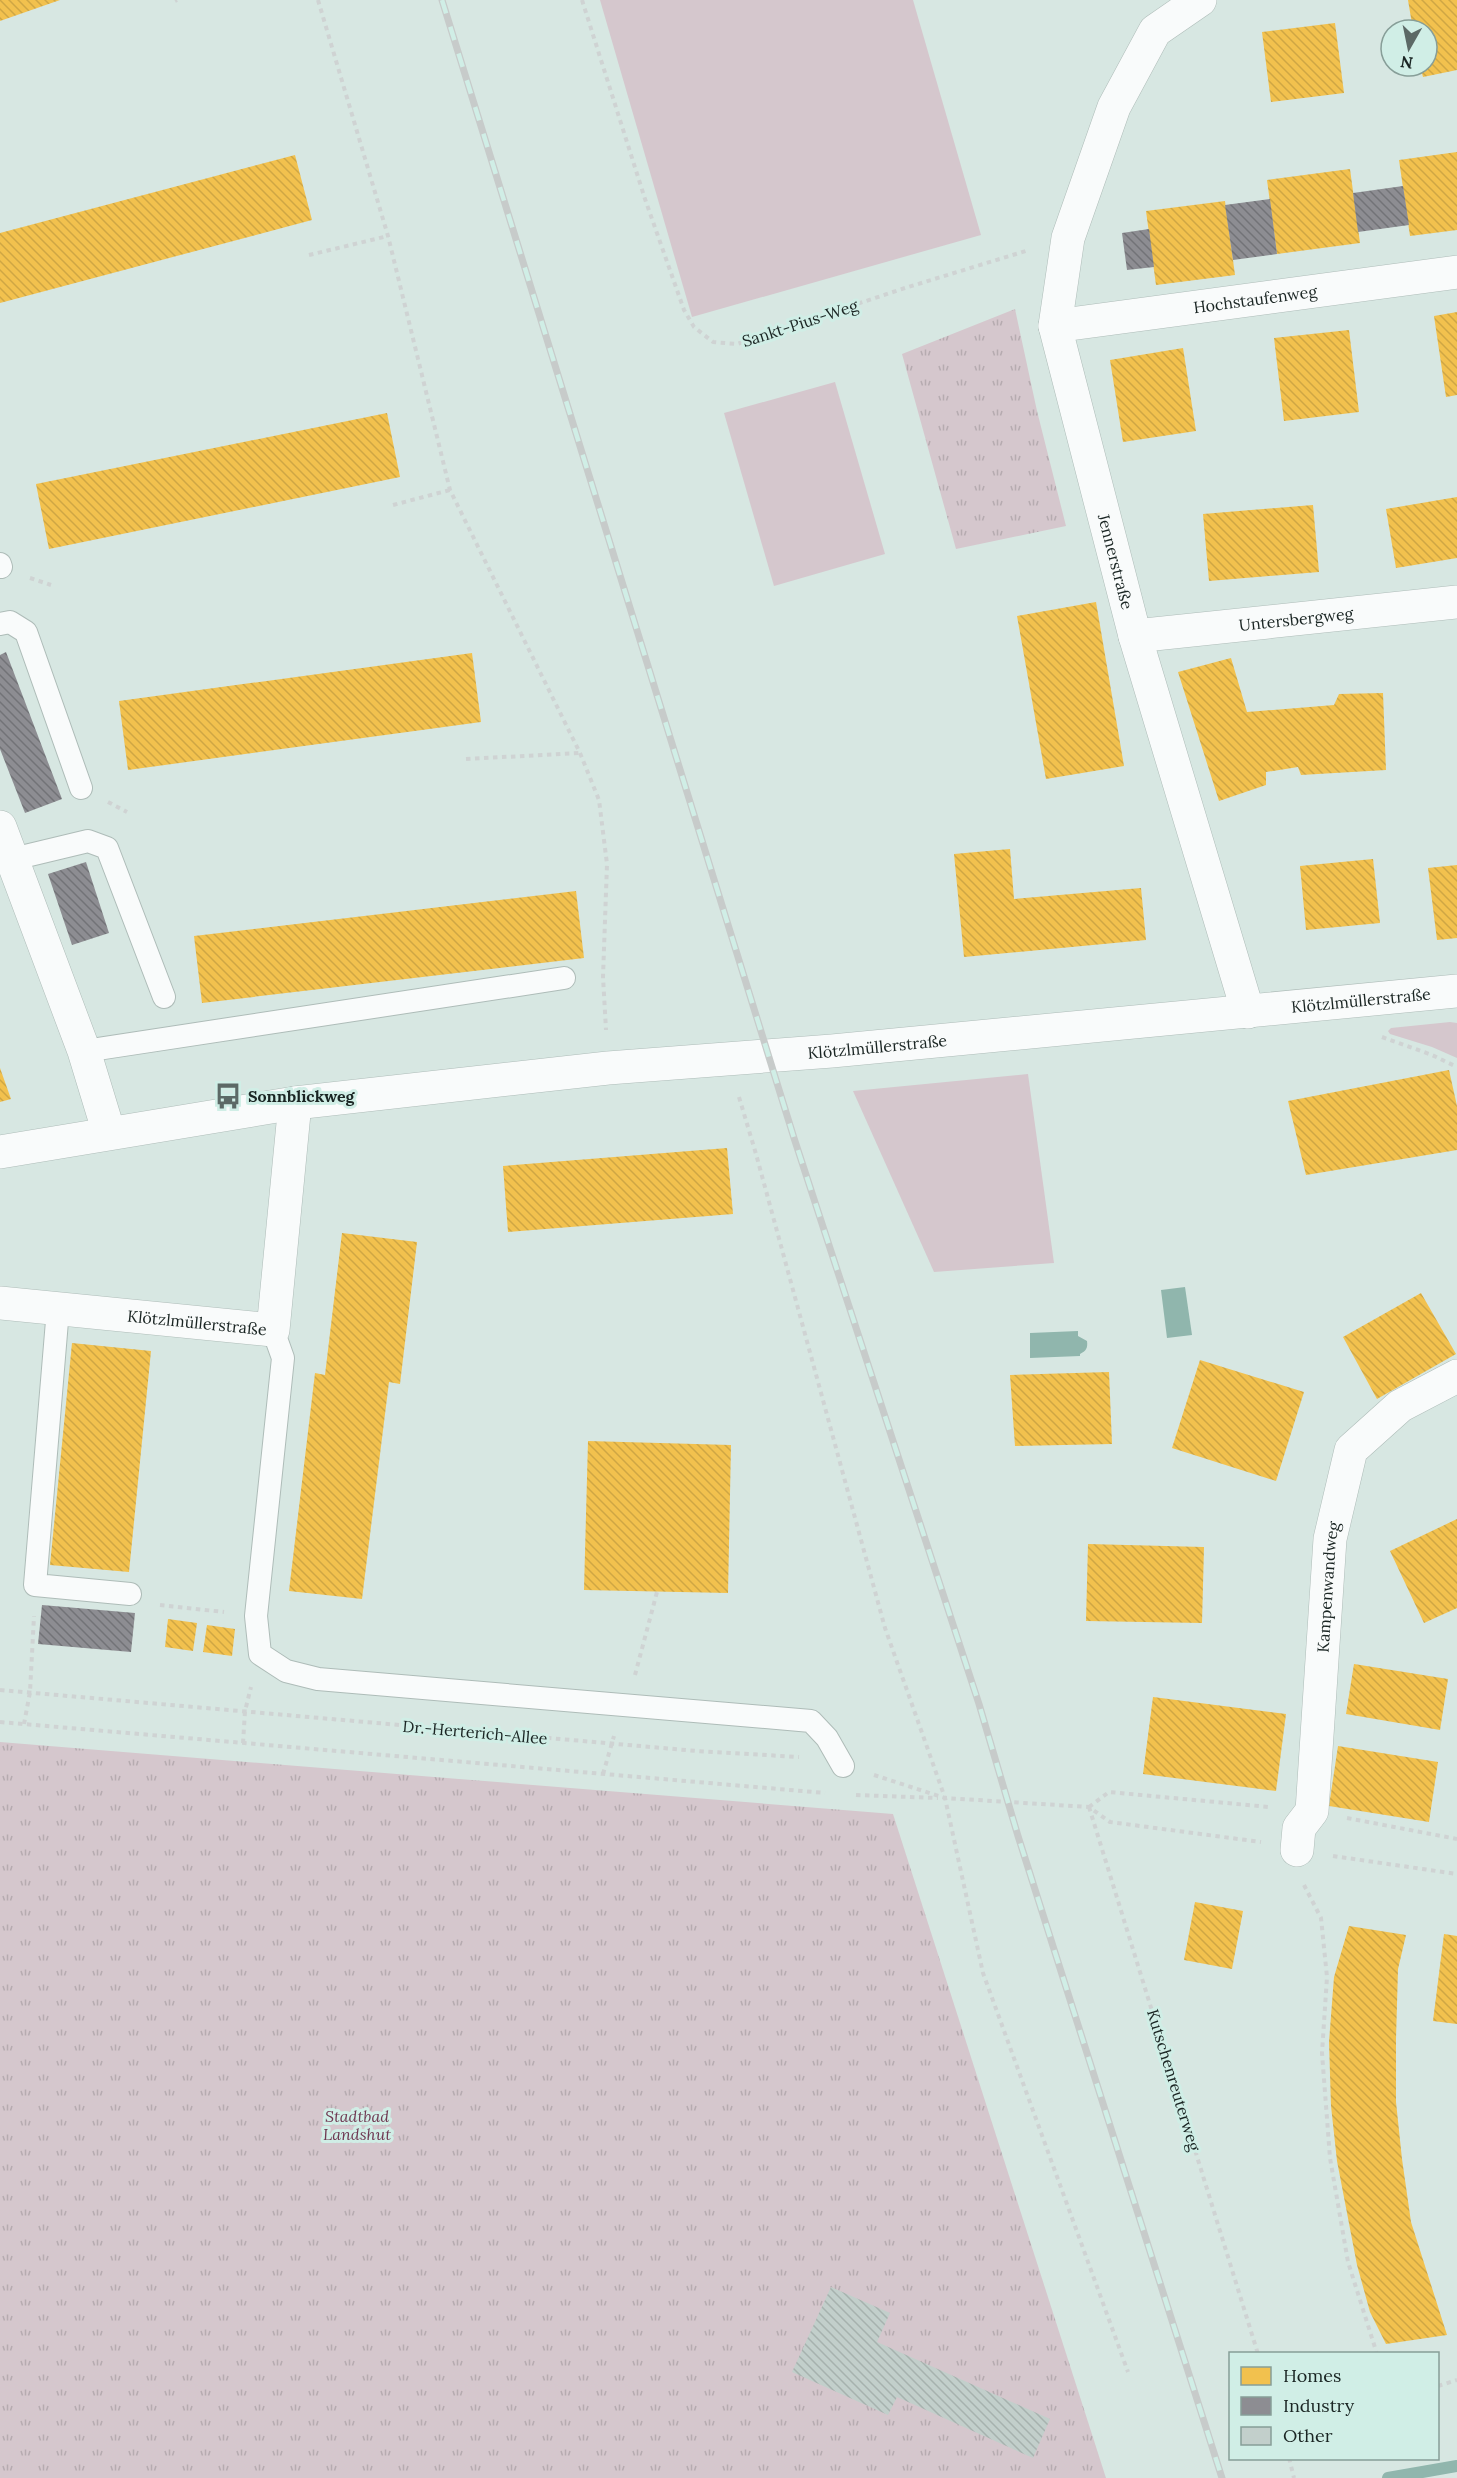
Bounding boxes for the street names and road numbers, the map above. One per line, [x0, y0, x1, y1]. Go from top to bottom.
street label: Hochstaufenweg [1192, 281, 1319, 317]
street label: Sankt-Pius-Weg [740, 294, 862, 351]
street label: Jennerstraße [1094, 511, 1138, 612]
street label: Untersbergweg [1238, 603, 1355, 635]
street label: Klötzlmüllerstraße [1290, 984, 1432, 1017]
street label: Klötzlmüllerstraße [807, 1030, 948, 1063]
street label: Klötzlmüllerstraße [126, 1306, 268, 1339]
street label: Kampenwandweg [1313, 1518, 1344, 1653]
street label: Dr.-Herterich-Allee [402, 1716, 549, 1748]
street label: Kutschenreuterweg [1143, 2007, 1205, 2155]

